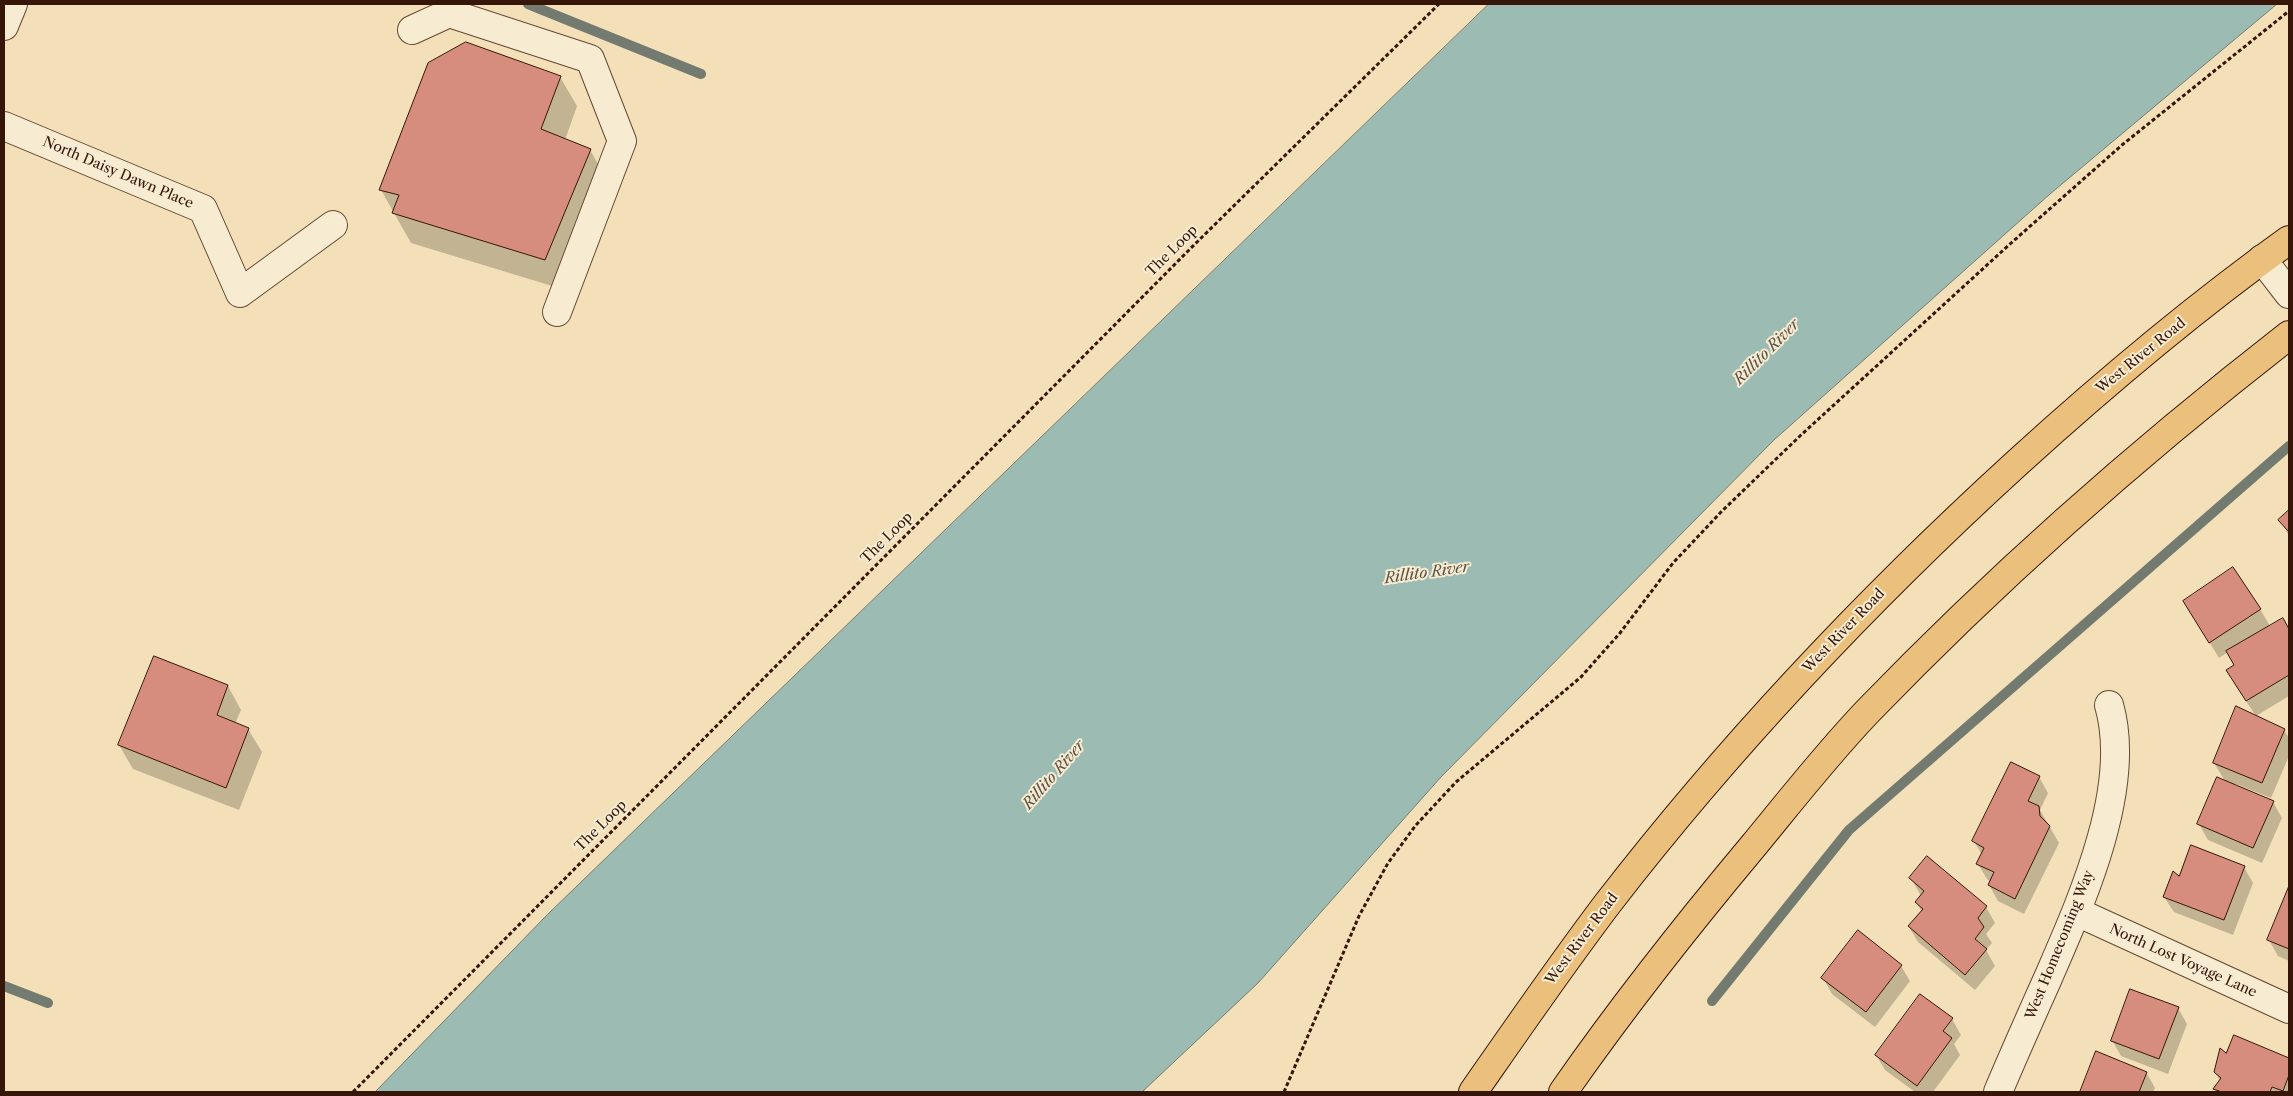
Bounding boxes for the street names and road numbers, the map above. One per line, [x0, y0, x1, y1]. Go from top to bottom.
street label: North Daisy Dawn Place [40, 134, 196, 212]
street label: The Loop [1143, 222, 1201, 280]
street label: West River Road [2093, 315, 2189, 397]
street label: The Loop [858, 509, 916, 567]
street label: West River Road [1800, 585, 1888, 677]
street label: The Loop [572, 797, 630, 855]
street label: West Homecoming Way [2022, 868, 2098, 1022]
street label: West River Road [1542, 890, 1622, 988]
street label: North Lost Voyage Lane [2107, 921, 2259, 1001]

